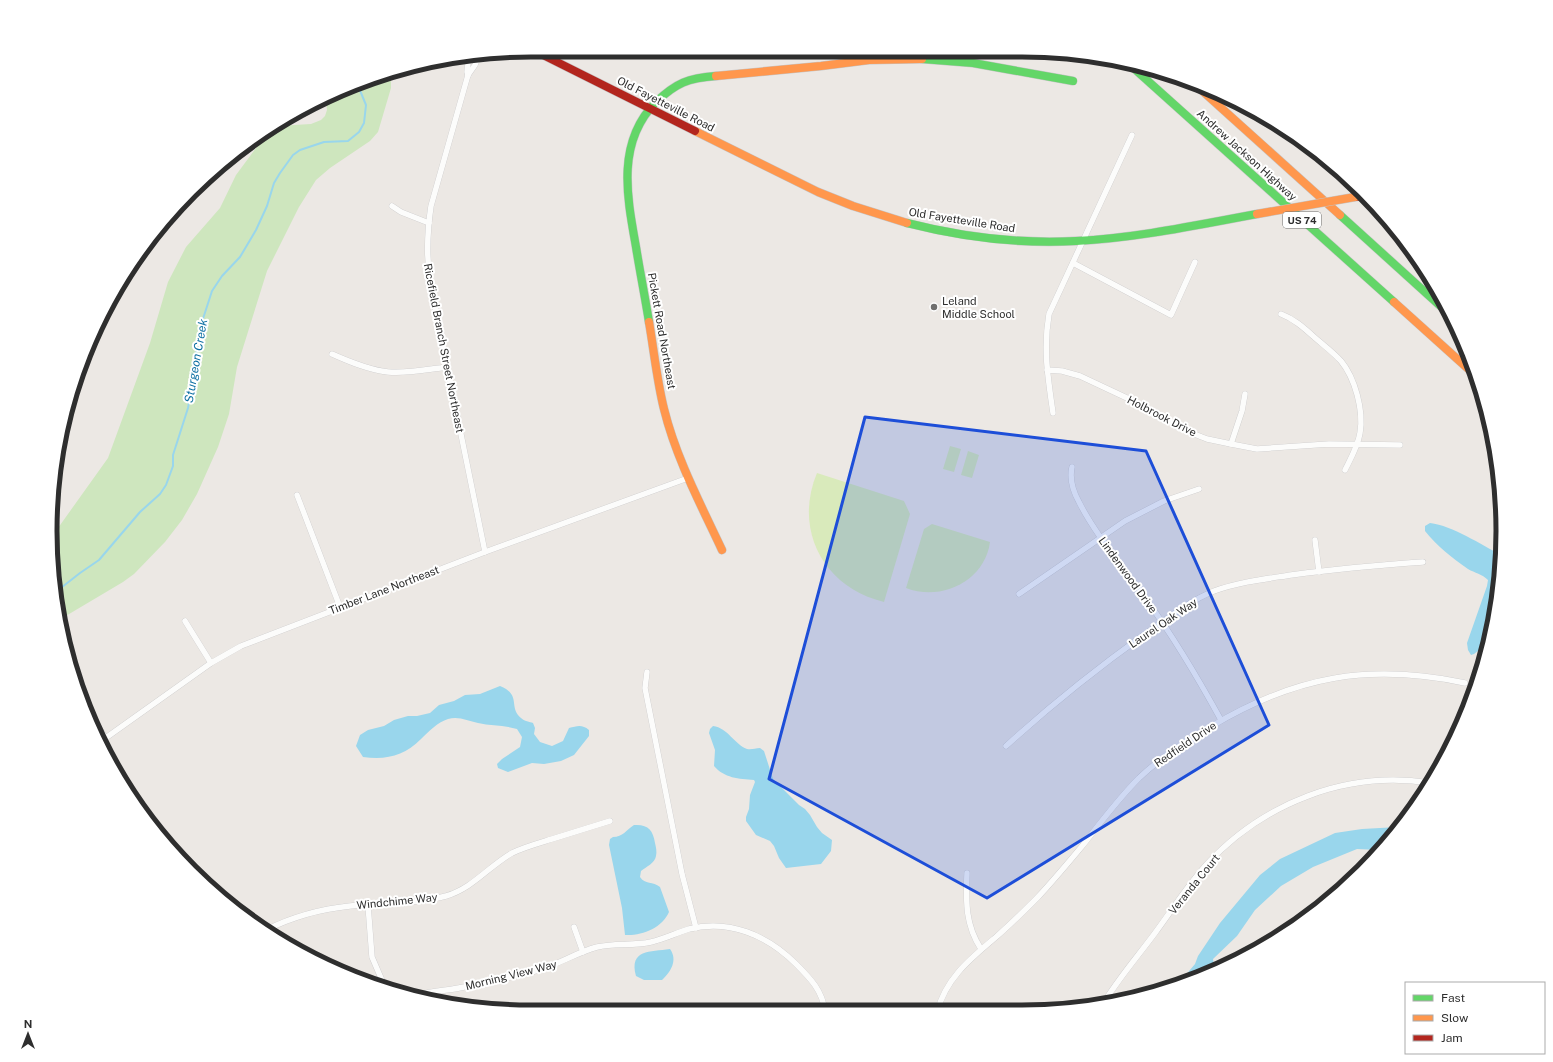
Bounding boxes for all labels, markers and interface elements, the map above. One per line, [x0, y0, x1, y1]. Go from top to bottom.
street label: Old Fayetteville Road [615, 74, 717, 134]
street label: Andrew Jackson Highway [1195, 107, 1299, 203]
street label: Old Fayetteville Road [908, 206, 1016, 234]
road number: US 74 [1283, 212, 1321, 228]
street label: Ricefield Branch Street Northeast [422, 262, 466, 434]
street label: Pickett Road Northeast [646, 272, 678, 390]
place label: Leland Middle School [942, 295, 1015, 320]
marker: Leland Middle School [929, 302, 939, 312]
water label: Sturgeon Creek [182, 318, 210, 404]
street label: Holbrook Drive [1125, 393, 1199, 439]
street label: Lindenwood Drive [1096, 535, 1160, 615]
street label: Timber Lane Northeast [327, 563, 441, 617]
street label: Laurel Oak Way [1127, 596, 1199, 650]
street label: Redfield Drive [1152, 719, 1218, 769]
street label: Veranda Court [1166, 852, 1222, 916]
street label: Windchime Way [356, 891, 438, 911]
street label: Morning View Way [464, 958, 558, 992]
legend [1405, 982, 1545, 1054]
text: Fast [1441, 991, 1466, 1005]
text: Slow [1441, 1011, 1469, 1025]
north arrow [8, 1014, 48, 1054]
text: N [24, 1018, 32, 1030]
text: Jam [1441, 1031, 1463, 1045]

